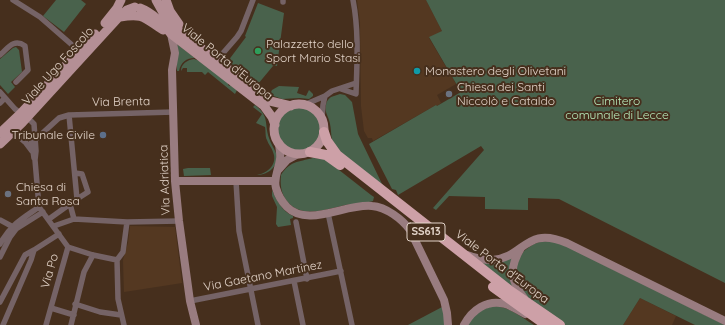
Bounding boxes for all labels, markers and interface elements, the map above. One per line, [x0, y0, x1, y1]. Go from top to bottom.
street label: Viale Porta d'Europa [178, 21, 276, 103]
street label: Viale Ugo Foscolo [19, 24, 97, 108]
place label: Palazzetto dello Sport Mario Stasi [266, 37, 360, 65]
marker: Palazzetto dello Sport Mario Stasi [253, 46, 263, 56]
place label: Monastero degli Olivetani [425, 64, 566, 78]
marker: Monastero degli Olivetani [412, 66, 422, 76]
place label: Chiesa dei Santi Niccolò e Cataldo [457, 80, 555, 108]
marker: Chiesa dei Santi Niccolò e Cataldo [444, 89, 454, 99]
street label: Via Brenta [92, 94, 150, 110]
park label: Cimitero comunale di Lecce [565, 94, 669, 122]
place label: Tribunale Civile [12, 128, 95, 142]
marker: Tribunale Civile [98, 130, 108, 140]
street label: Via Adriatica [157, 144, 173, 216]
place label: Chiesa di Santa Rosa [16, 180, 80, 208]
marker: Chiesa di Santa Rosa [3, 189, 13, 199]
road number: SS613 [407, 223, 445, 241]
street label: Viale Porta d'Europa [452, 227, 552, 307]
street label: Via Po [38, 252, 62, 290]
street label: Via Gaetano Martinez [203, 257, 323, 295]

